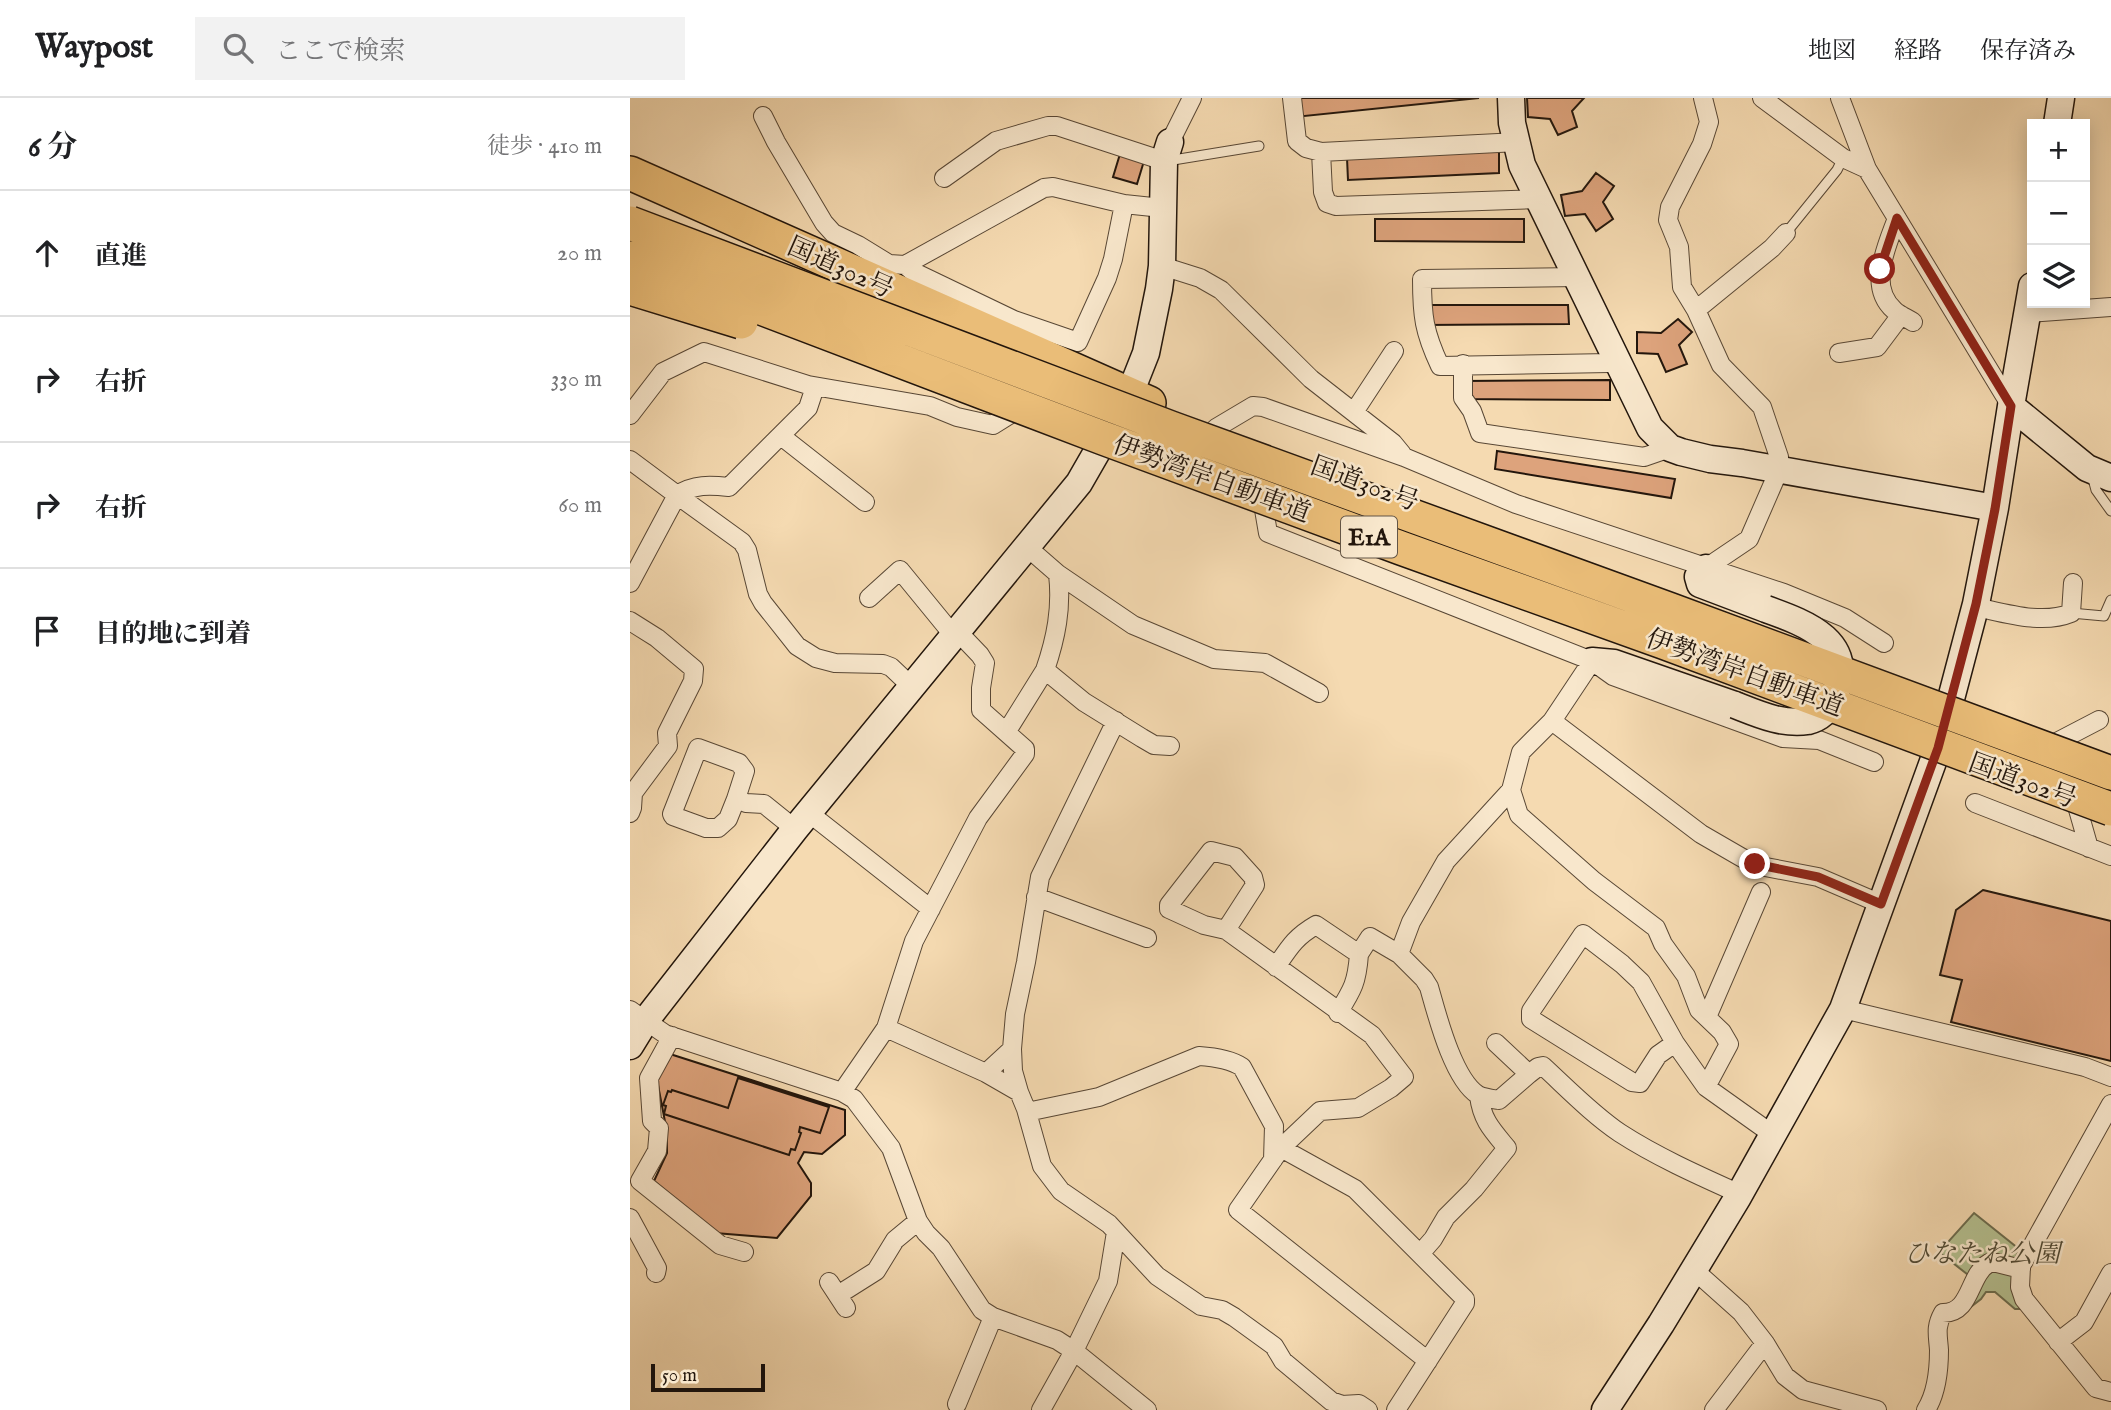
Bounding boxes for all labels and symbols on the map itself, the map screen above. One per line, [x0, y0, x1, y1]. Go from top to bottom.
street label: 国道302号 [782, 230, 899, 306]
route start [1864, 253, 1895, 284]
street label: 伊勢湾岸自動車道 [1108, 428, 1315, 530]
street label: 国道302号 [1306, 450, 1423, 519]
road number: E1A [1341, 516, 1397, 558]
street label: 伊勢湾岸自動車道 [1641, 622, 1848, 724]
street label: 国道302号 [1964, 747, 2081, 816]
route end [1739, 848, 1770, 879]
park label: ひなたね公園 [1904, 1238, 2064, 1271]
scale bar [651, 1361, 765, 1393]

